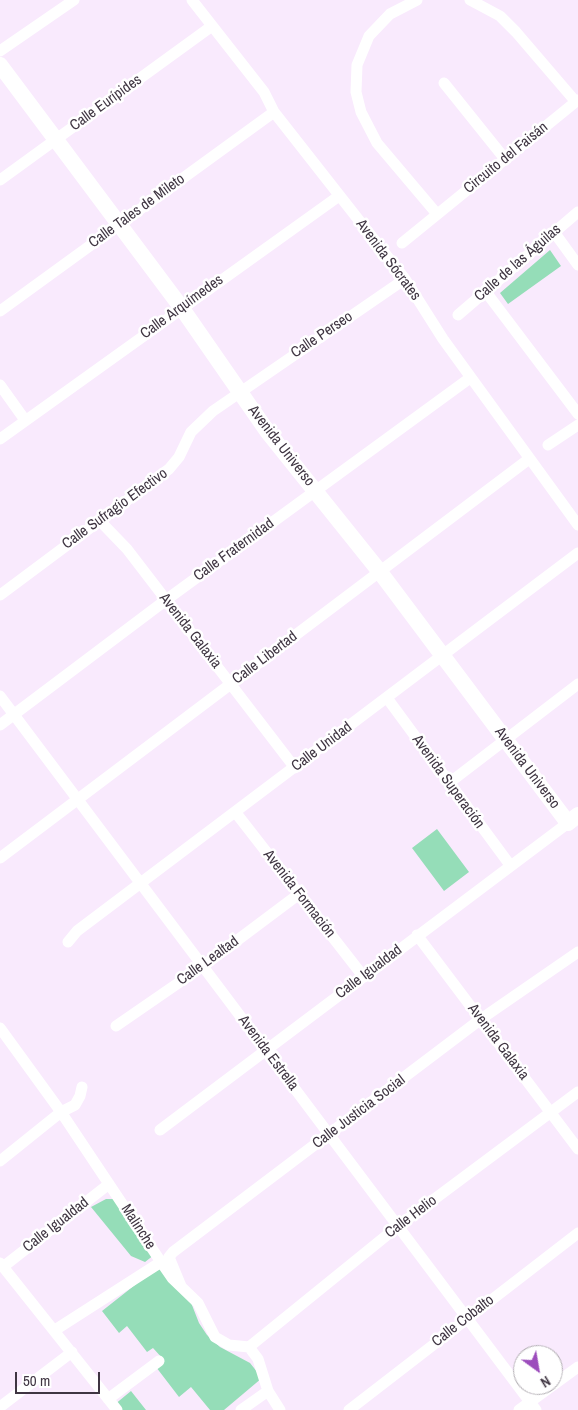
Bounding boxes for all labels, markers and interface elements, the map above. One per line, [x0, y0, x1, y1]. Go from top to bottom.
street label: Calle Eurípides [67, 71, 145, 135]
street label: Circuito del Faisán [460, 118, 552, 198]
street label: Calle Tales de Mileto [85, 170, 189, 252]
street label: Avenida Sócrates [352, 216, 424, 304]
street label: Calle de las Águilas [471, 221, 565, 305]
street label: Calle Arquímedes [137, 271, 227, 343]
street label: Calle Perseo [288, 308, 356, 362]
street label: Avenida Universo [244, 402, 318, 490]
street label: Calle Sufragio Efectivo [59, 465, 171, 553]
street label: Calle Fraternidad [190, 515, 278, 585]
street label: Avenida Galaxia [155, 590, 225, 672]
street label: Calle Libertad [229, 628, 301, 688]
street label: Calle Unidad [288, 718, 356, 776]
street label: Avenida Universo [490, 724, 564, 812]
street label: Avenida Superación [408, 732, 488, 832]
street label: Avenida Formación [259, 846, 339, 942]
street label: Calle Lealtad [174, 933, 242, 989]
street label: Calle Igualdad [332, 941, 406, 1003]
street label: Avenida Galaxia [464, 1000, 532, 1084]
street label: Avenida Estrella [234, 1012, 302, 1094]
street label: Calle Justicia Social [309, 1071, 409, 1153]
street label: Calle Helio [382, 1192, 440, 1242]
street label: Calle Igualdad [19, 1194, 93, 1256]
street label: Malinche [117, 1201, 159, 1253]
street label: Calle Cobalto [428, 1291, 498, 1351]
north arrow [513, 1345, 563, 1395]
scale bar [18, 1362, 102, 1394]
text: 50 m [23, 1370, 50, 1391]
text: N [537, 1372, 554, 1392]

